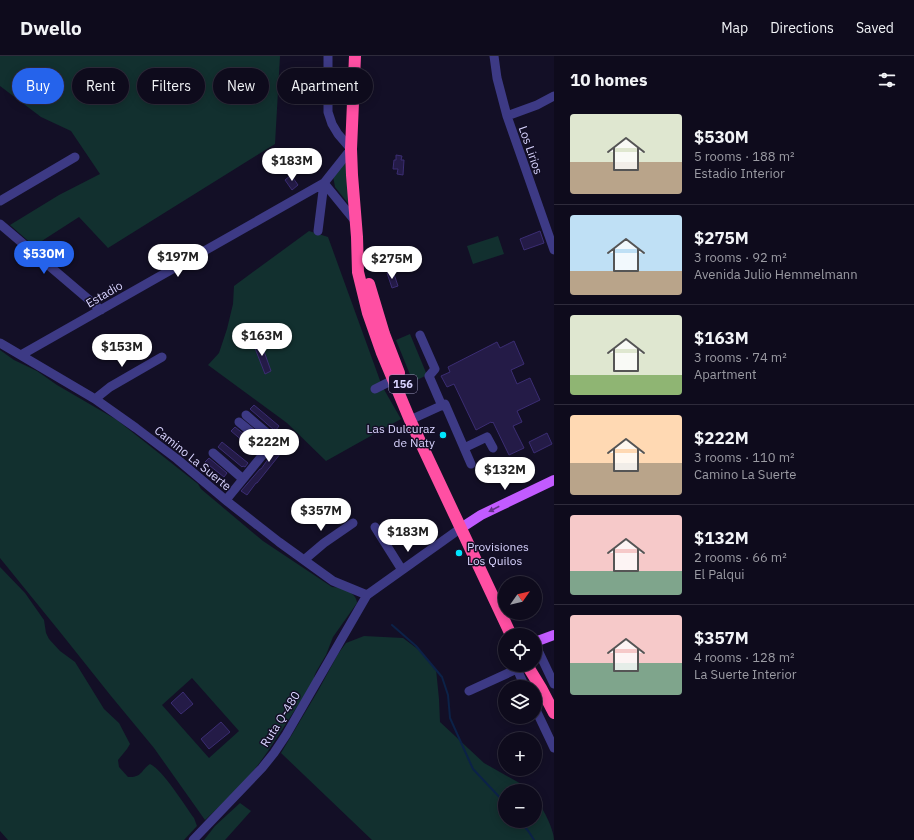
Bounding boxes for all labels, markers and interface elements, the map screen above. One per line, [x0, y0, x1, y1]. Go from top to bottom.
text: Dwello [20, 16, 82, 40]
text: Map [721, 19, 748, 37]
text: Directions [770, 19, 834, 37]
text: Saved [856, 19, 894, 37]
chip: Buy [12, 68, 64, 104]
chip: Rent [72, 68, 129, 104]
chip: Filters [137, 68, 205, 104]
chip: New [213, 68, 269, 104]
chip: Apartment [277, 68, 373, 104]
text: 10 homes [570, 69, 647, 91]
icon: filters [876, 69, 898, 91]
street label: Los Lirios [516, 124, 546, 176]
text: $530M [694, 126, 749, 148]
icon: home [602, 130, 650, 178]
pin: $183M [264, 148, 320, 182]
text: 5 rooms · 188 m² [694, 148, 795, 165]
text: $183M [271, 152, 313, 169]
text: Estadio Interior [694, 165, 785, 182]
text: $275M [694, 227, 749, 249]
icon: home [602, 231, 650, 279]
pin: $530M [16, 241, 72, 275]
pin: $197M [150, 244, 206, 278]
text: $530M [23, 245, 65, 262]
pin: $275M [364, 246, 420, 280]
text: $197M [157, 248, 199, 265]
text: 3 rooms · 92 m² [694, 249, 787, 266]
text: $275M [371, 250, 413, 267]
text: Avenida Julio Hemmelmann [694, 266, 858, 283]
street label: Estadio [83, 277, 125, 311]
pin: $163M [234, 323, 290, 357]
text: $163M [241, 327, 283, 344]
text: $163M [694, 327, 749, 349]
icon: home [602, 331, 650, 379]
pin: $153M [94, 334, 150, 368]
text: $153M [101, 338, 143, 355]
text: 3 rooms · 74 m² [694, 349, 787, 366]
text: Apartment [694, 366, 757, 383]
road number: 156 [389, 375, 417, 393]
place label: Las Dulcuraz de Naty [367, 421, 435, 450]
street label: Camino La Suerte [152, 422, 235, 494]
text: $222M [694, 427, 749, 449]
pin: $222M [241, 429, 297, 463]
marker: Las Dulcuraz de Naty [438, 430, 448, 440]
icon: home [602, 431, 650, 479]
text: $222M [248, 433, 290, 450]
text: 3 rooms · 110 m² [694, 449, 795, 466]
pin: $132M [477, 457, 533, 491]
text: $132M [484, 461, 526, 478]
text: Camino La Suerte [694, 466, 796, 483]
pin: $357M [293, 498, 349, 532]
text: $357M [300, 502, 342, 519]
one-way arrow [488, 506, 499, 512]
pin: $183M [380, 519, 436, 553]
text: $183M [387, 523, 429, 540]
text: $132M [694, 527, 749, 549]
icon: home [602, 531, 650, 579]
place label: Provisiones Los Quilos [467, 539, 529, 568]
marker: Provisiones Los Quilos [454, 548, 464, 558]
text: 2 rooms · 66 m² [694, 549, 787, 566]
text: El Palqui [694, 566, 745, 583]
north arrow [498, 576, 542, 620]
map controls [498, 576, 542, 828]
text: $357M [694, 627, 749, 649]
button: locate [498, 628, 542, 672]
icon: home [602, 631, 650, 679]
text: 4 rooms · 128 m² [694, 649, 795, 666]
text: La Suerte Interior [694, 666, 796, 683]
button: layers [498, 680, 542, 724]
street label: Ruta Q-480 [257, 688, 303, 750]
button: + [498, 732, 542, 776]
button: − [498, 784, 542, 828]

